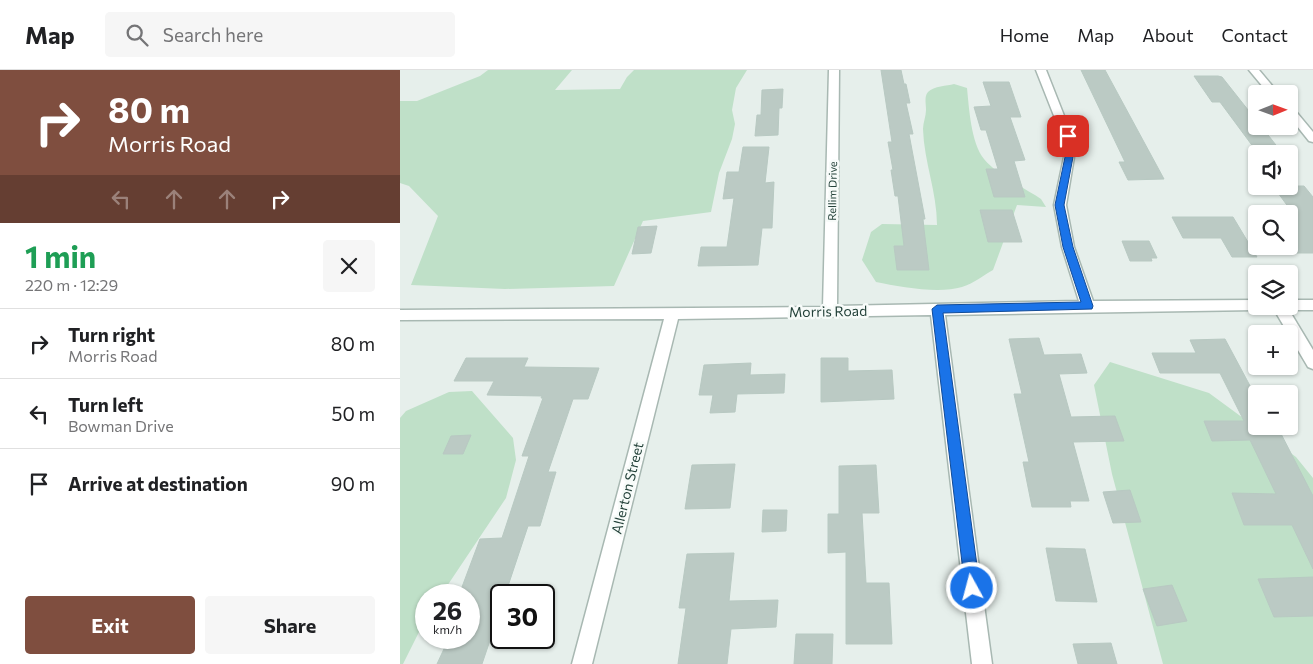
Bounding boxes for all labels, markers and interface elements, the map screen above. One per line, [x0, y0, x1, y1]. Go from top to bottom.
search box [105, 12, 455, 57]
text: Map [25, 20, 75, 49]
icon: search [123, 21, 151, 49]
text: Search here [163, 23, 263, 46]
text: Home [1000, 24, 1049, 46]
text: Map [1077, 24, 1114, 46]
text: About [1142, 24, 1194, 46]
text: Contact [1222, 24, 1288, 46]
north arrow [1248, 85, 1298, 135]
map controls [1248, 85, 1298, 435]
text: 80 m [108, 87, 190, 130]
icon: right [25, 90, 90, 155]
pin [1047, 115, 1089, 157]
icon: arrive [1054, 122, 1082, 150]
text: Morris Road [108, 130, 231, 157]
button: sound [1248, 145, 1298, 195]
street label: Rellim Drive [825, 161, 839, 221]
icon: left [107, 185, 135, 213]
icon: ahead [160, 185, 188, 213]
icon: ahead [213, 185, 241, 213]
icon: right [266, 185, 294, 213]
button: search [1248, 205, 1298, 255]
text: 1 min [25, 237, 96, 274]
button: close [323, 240, 375, 292]
button: layers [1248, 265, 1298, 315]
text: 220 m · 12:29 [25, 275, 118, 294]
street label: Morris Road [789, 302, 867, 320]
text: Turn right [68, 323, 155, 346]
button: + [1248, 325, 1298, 375]
icon: right [25, 330, 53, 358]
text: 80 m [331, 332, 375, 355]
text: Morris Road [68, 346, 157, 365]
button: − [1248, 385, 1298, 435]
text: Turn left [68, 393, 143, 416]
icon: left [25, 400, 53, 428]
text: 50 m [331, 402, 375, 425]
text: Bowman Drive [68, 416, 174, 435]
street label: Allerton Street [607, 440, 647, 536]
icon: arrive [25, 470, 53, 498]
text: Arrive at destination [68, 472, 248, 495]
text: 90 m [331, 472, 375, 495]
position arrow [945, 561, 997, 613]
speed limit sign: 30 [490, 584, 555, 649]
text: 26 [433, 595, 462, 625]
button: Exit [25, 596, 195, 654]
button: Share [205, 596, 375, 654]
text: km/h [433, 622, 462, 636]

